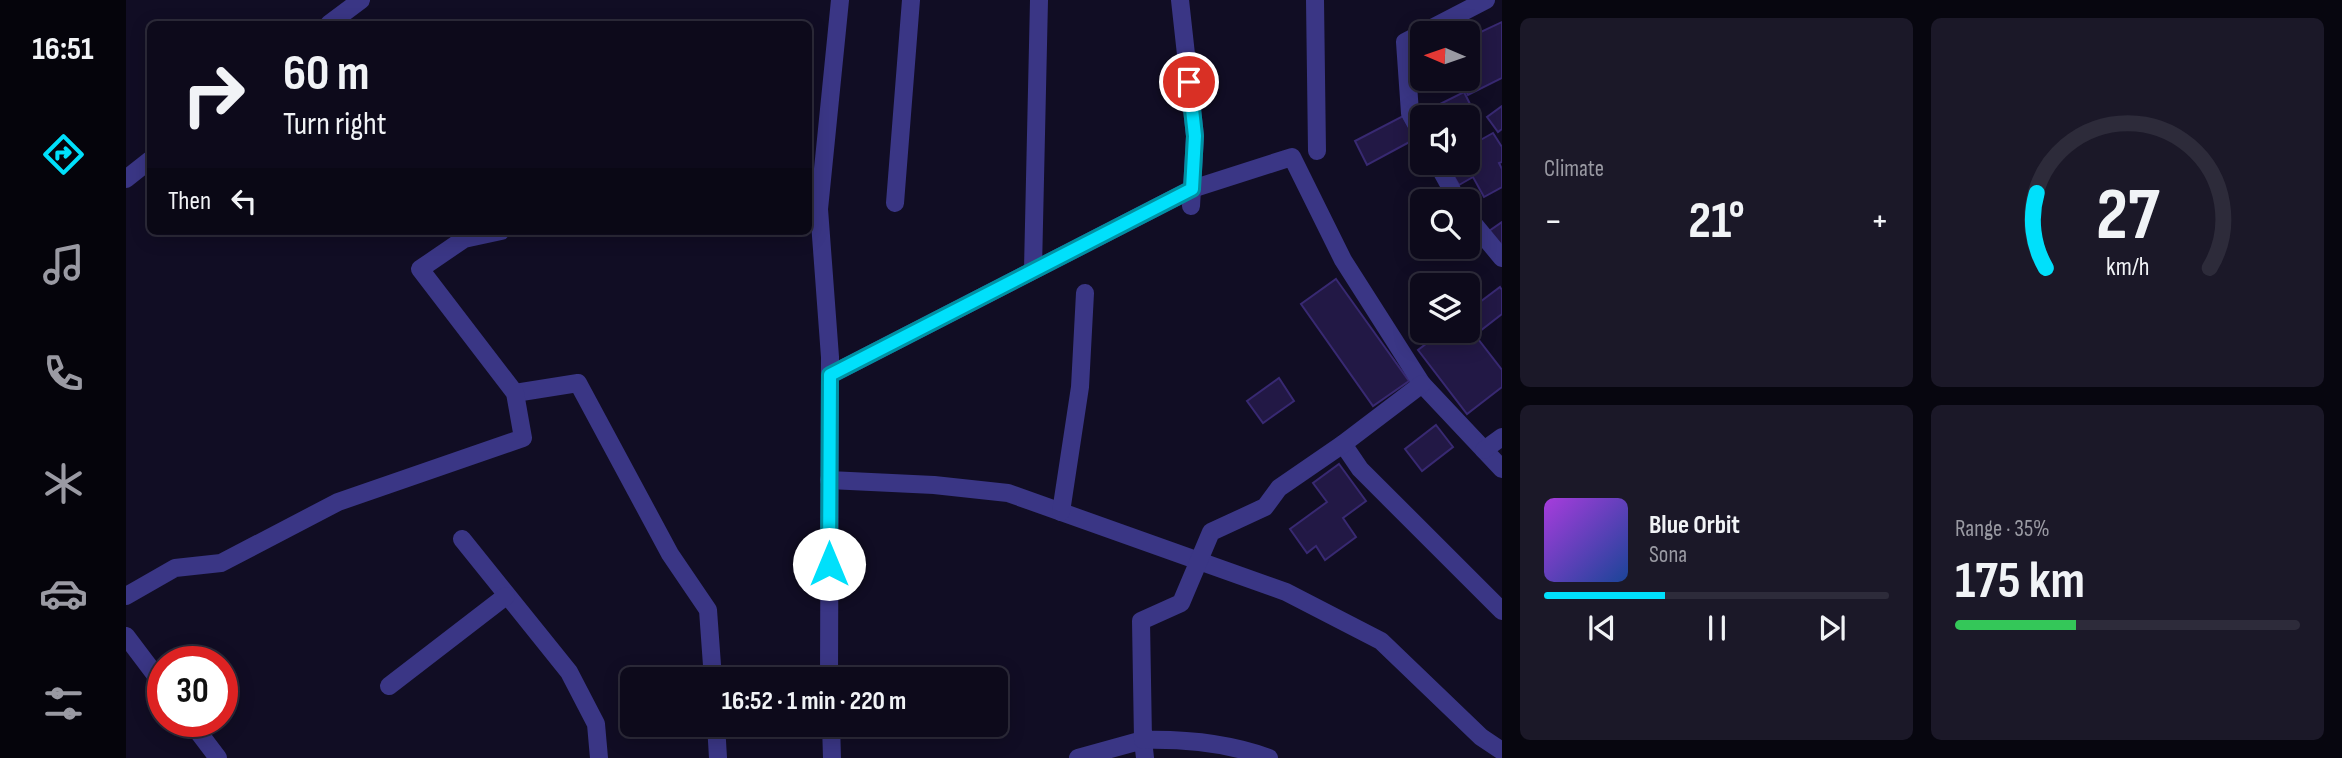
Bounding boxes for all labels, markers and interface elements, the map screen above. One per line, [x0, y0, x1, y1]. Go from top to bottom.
north arrow [1410, 21, 1480, 91]
map controls [1410, 21, 1480, 343]
text: 16:51 [32, 30, 94, 69]
text: 60 m [283, 45, 370, 104]
icon: right [168, 49, 259, 140]
pin [1159, 52, 1219, 112]
icon: arrive [1170, 63, 1208, 101]
text: Turn right [283, 105, 387, 144]
button: sound [1410, 105, 1480, 175]
icon: directions [39, 130, 88, 179]
text: Climate [1544, 155, 1604, 183]
text: 27 [2096, 173, 2160, 261]
icon: left [225, 182, 263, 220]
text: Then [168, 186, 211, 217]
button: search [1410, 189, 1480, 259]
text: 21° [1688, 190, 1745, 253]
text: − [1544, 199, 1563, 244]
text: + [1870, 199, 1889, 244]
icon: music [39, 240, 88, 289]
text: km/h [2106, 252, 2149, 283]
button: layers [1410, 273, 1480, 343]
icon: phone [39, 349, 88, 398]
icon: climate [39, 459, 88, 508]
text: Blue Orbit [1649, 510, 1740, 541]
text: Range · 35% [1955, 515, 2050, 543]
position arrow [792, 527, 866, 601]
text: Sona [1649, 541, 1687, 569]
text: 175 km [1955, 550, 2085, 613]
icon: car [39, 569, 88, 618]
icon: previous [1583, 609, 1621, 647]
icon: pause [1698, 609, 1736, 647]
icon: next [1813, 609, 1851, 647]
speed limit sign: 30 [147, 646, 238, 737]
icon: filters [39, 679, 88, 728]
text: 16:52 · 1 min · 220 m [722, 686, 906, 717]

